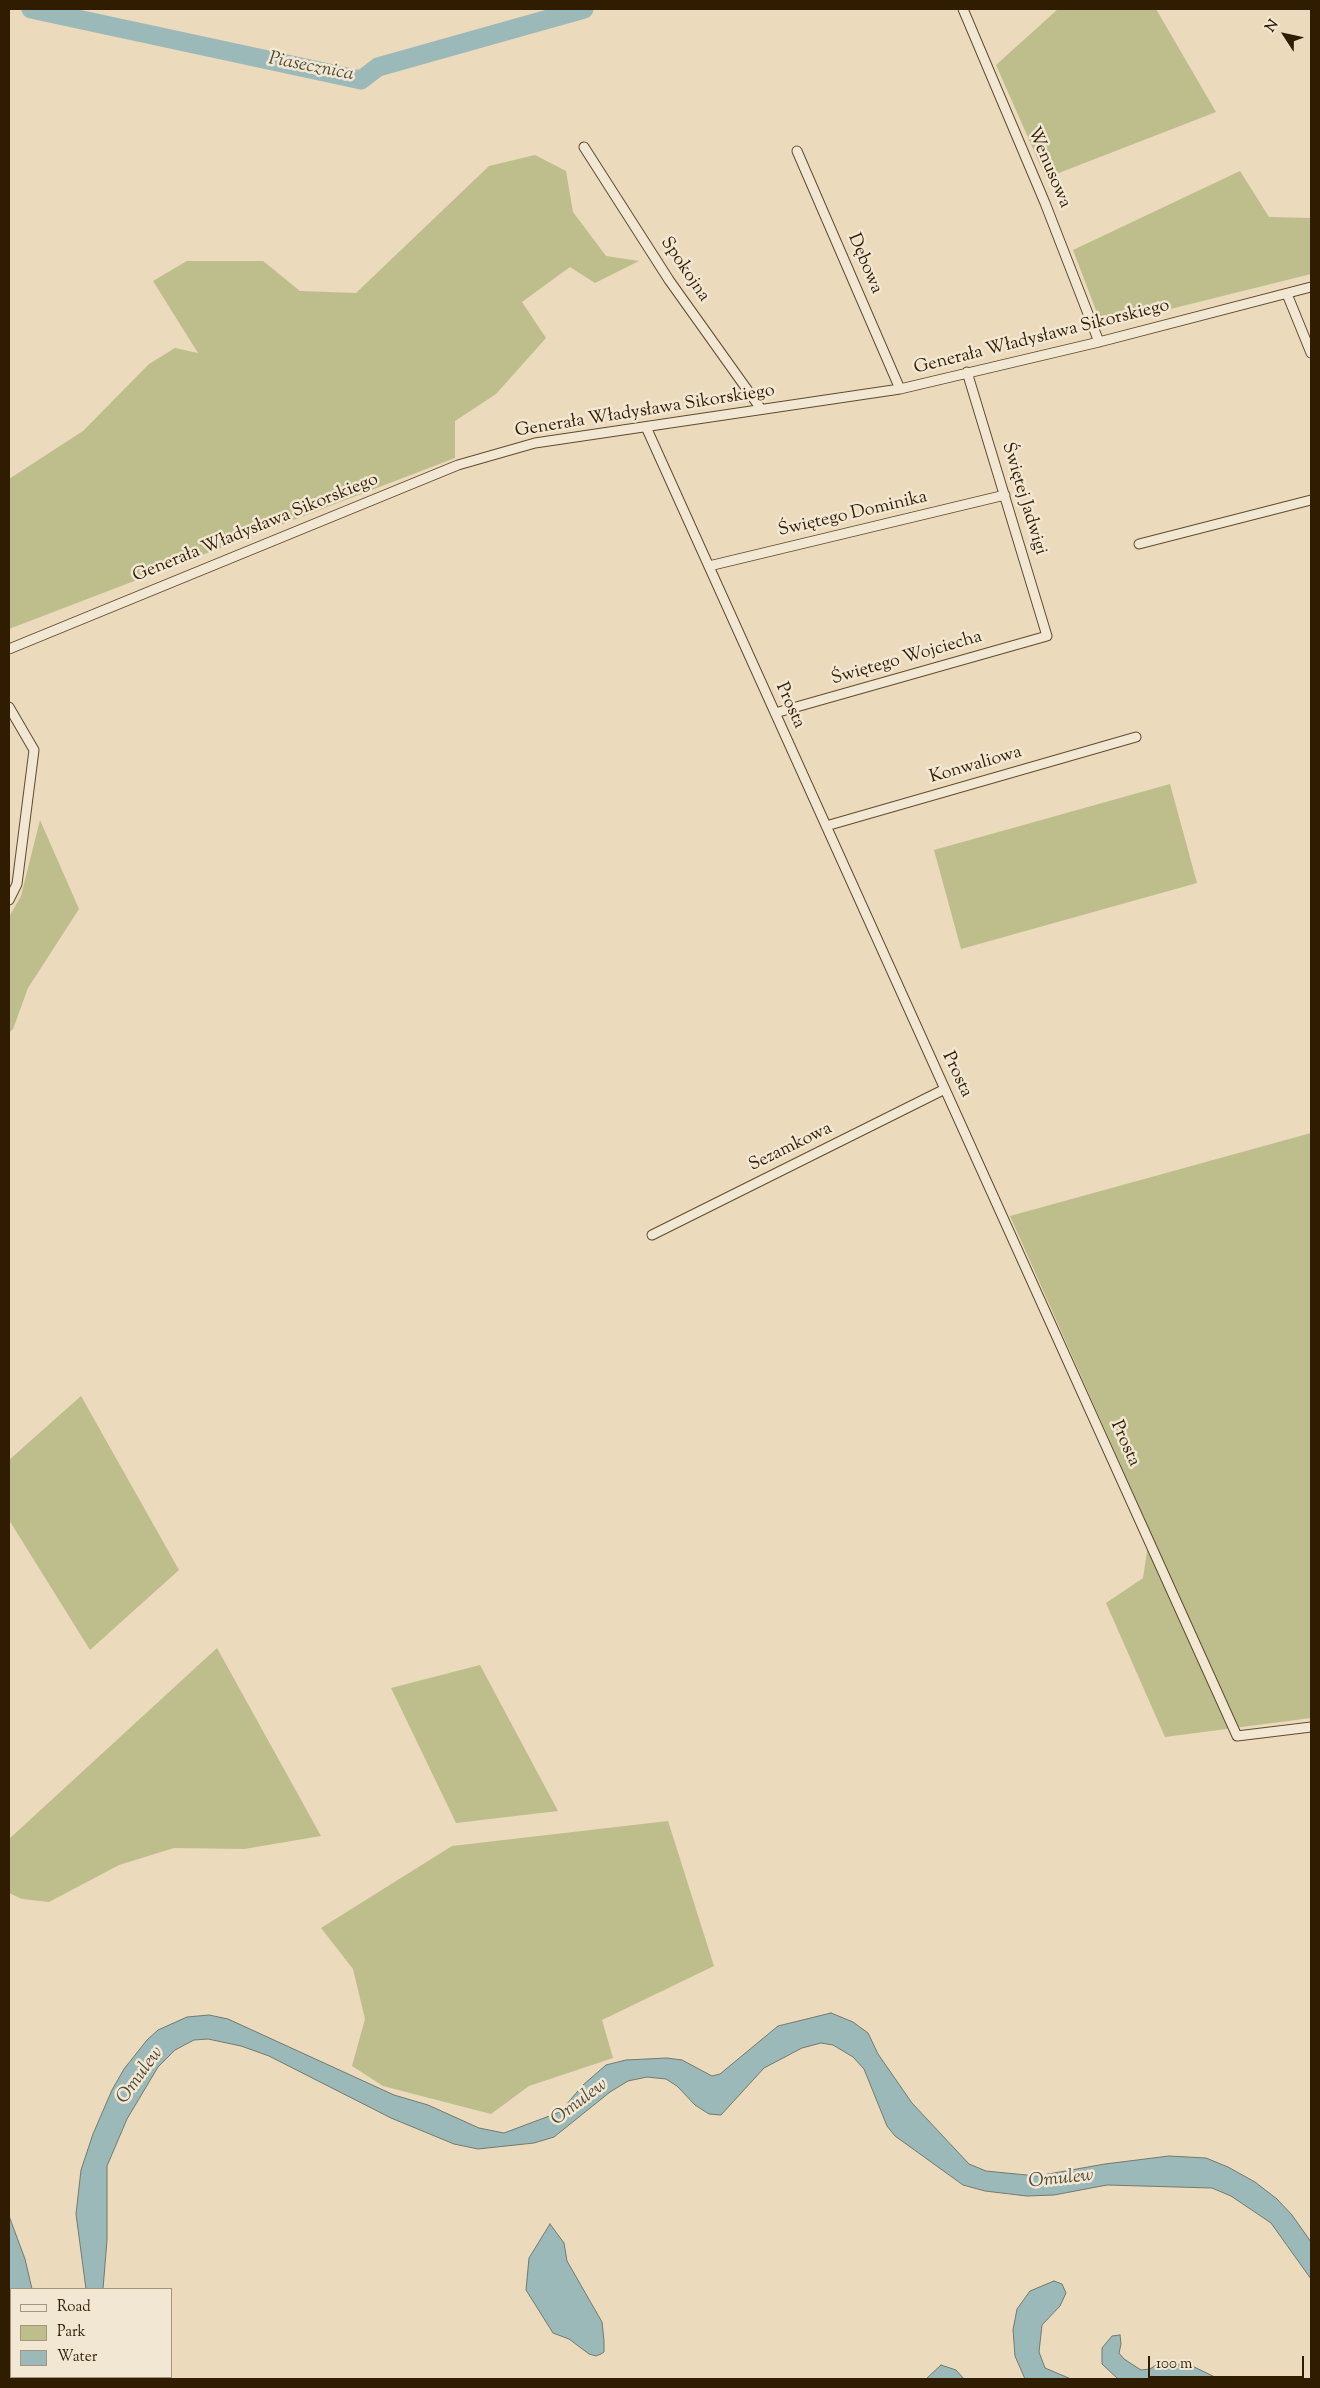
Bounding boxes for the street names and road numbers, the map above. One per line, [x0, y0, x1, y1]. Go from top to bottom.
street label: Wenusowa [1021, 124, 1075, 212]
street label: Dębowa [842, 231, 886, 297]
street label: Spokojna [654, 233, 714, 307]
street label: Generała Władysława Sikorskiego [912, 296, 1172, 380]
street label: Generała Władysława Sikorskiego [514, 381, 776, 443]
street label: Świętej Jadwigi [996, 440, 1050, 558]
street label: Generała Władysława Sikorskiego [130, 470, 382, 588]
street label: Świętego Dominika [776, 487, 930, 543]
street label: Świętego Wojciecha [829, 627, 985, 691]
street label: Prosta [769, 680, 809, 732]
street label: Konwaliowa [927, 743, 1025, 789]
street label: Prosta [936, 1049, 976, 1101]
street label: Sezamkowa [746, 1119, 836, 1177]
street label: Prosta [1104, 1418, 1144, 1470]

